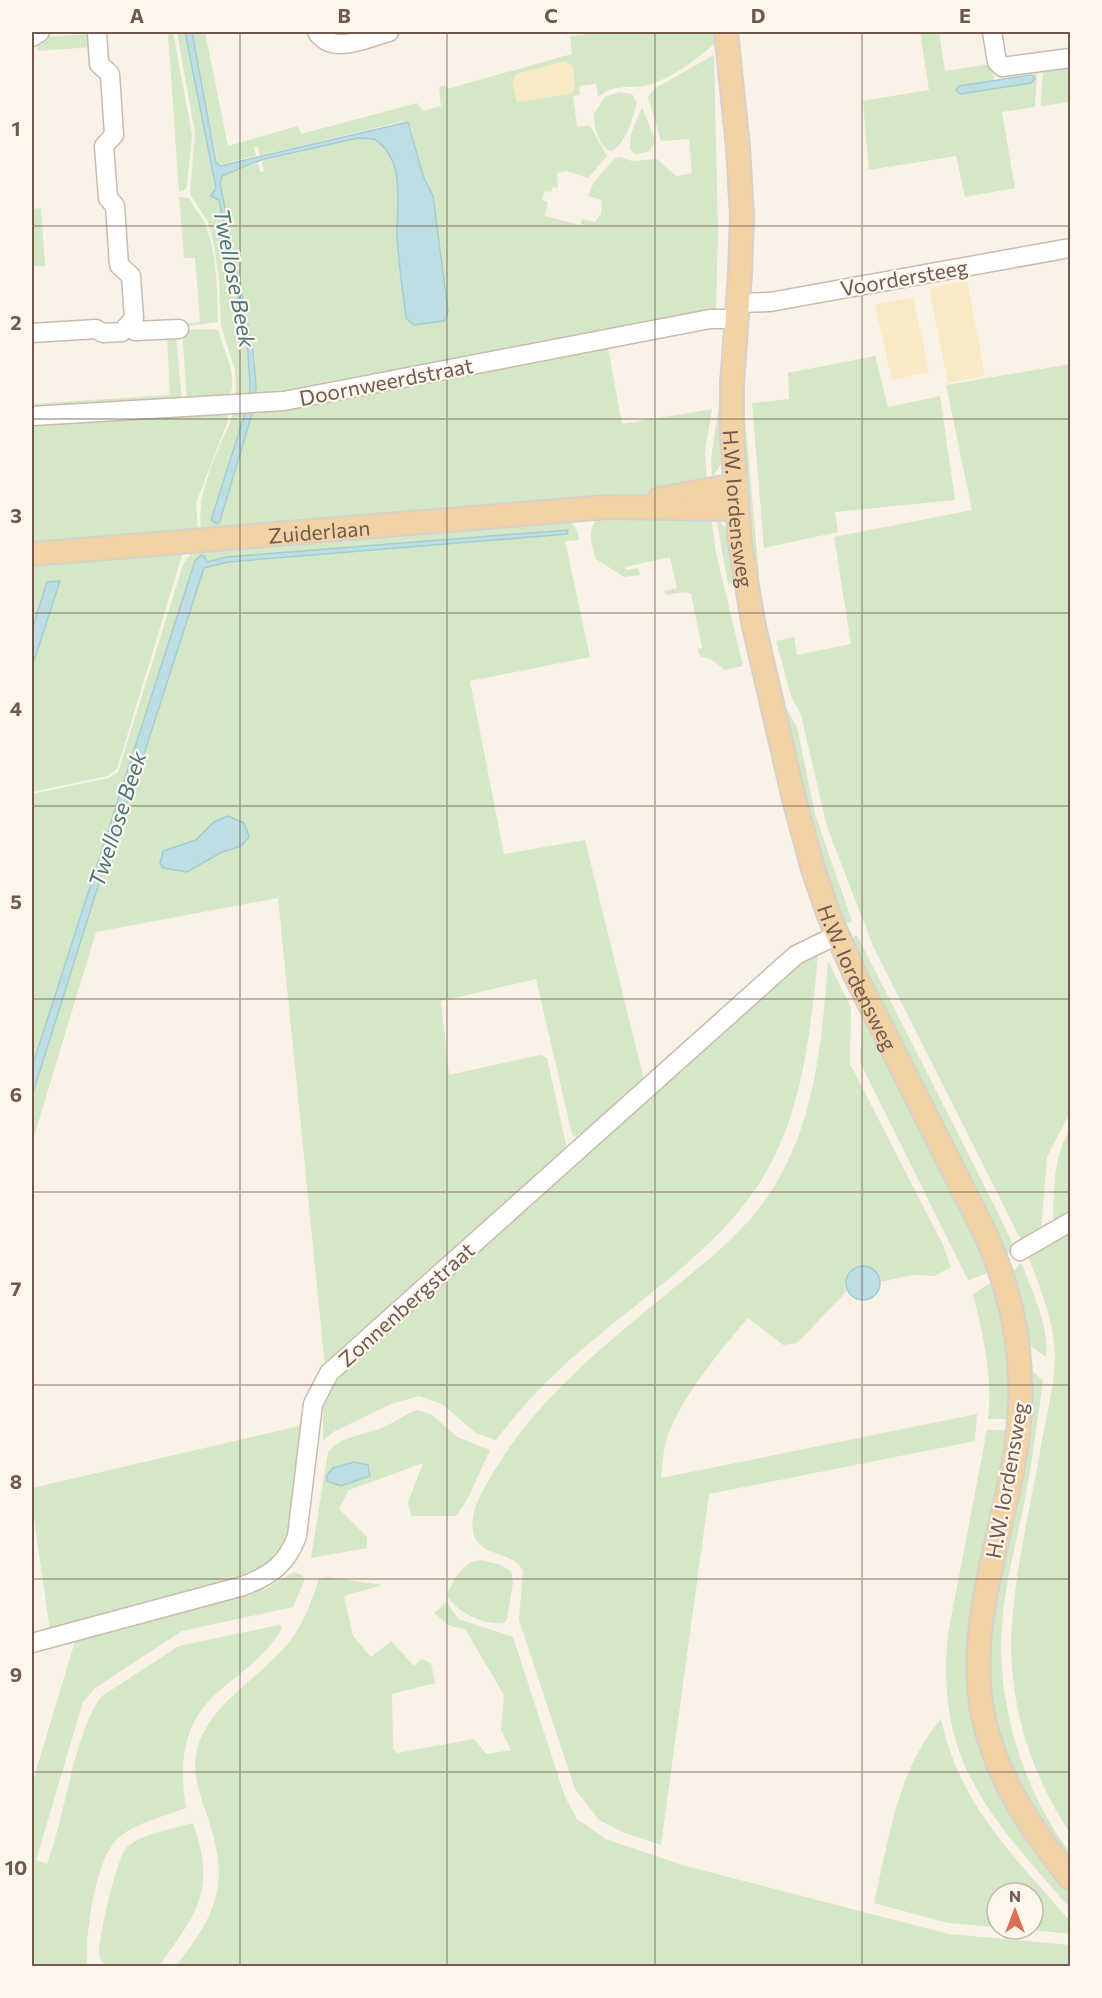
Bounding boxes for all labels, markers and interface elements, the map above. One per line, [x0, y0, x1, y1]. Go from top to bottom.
text: A [130, 3, 144, 27]
text: B [337, 3, 351, 27]
text: C [544, 3, 558, 27]
text: D [751, 3, 765, 27]
text: E [959, 3, 971, 27]
text: 1 [11, 116, 21, 140]
water label: Twellose Beek [208, 206, 262, 351]
street label: Voordersteeg [838, 254, 970, 300]
text: 2 [10, 310, 22, 334]
street label: Doornweerdstraat [297, 352, 475, 410]
street label: H.W. Iordensweg [719, 429, 760, 589]
text: 3 [10, 503, 22, 527]
street label: Zuiderlaan [267, 514, 371, 547]
text: 4 [10, 696, 22, 720]
water label: Twellose Beek [82, 747, 152, 890]
text: 5 [10, 889, 22, 913]
street label: H.W. Iordensweg [813, 901, 903, 1054]
text: 6 [10, 1082, 22, 1106]
street label: Zonnenbergstraat [333, 1237, 479, 1371]
text: 7 [11, 1276, 22, 1300]
street label: H.W. Iordensweg [980, 1400, 1032, 1560]
text: 8 [10, 1469, 22, 1493]
text: 9 [10, 1662, 22, 1686]
text: 10 [5, 1855, 27, 1879]
north arrow [985, 1881, 1045, 1941]
text: N [1009, 1886, 1021, 1905]

